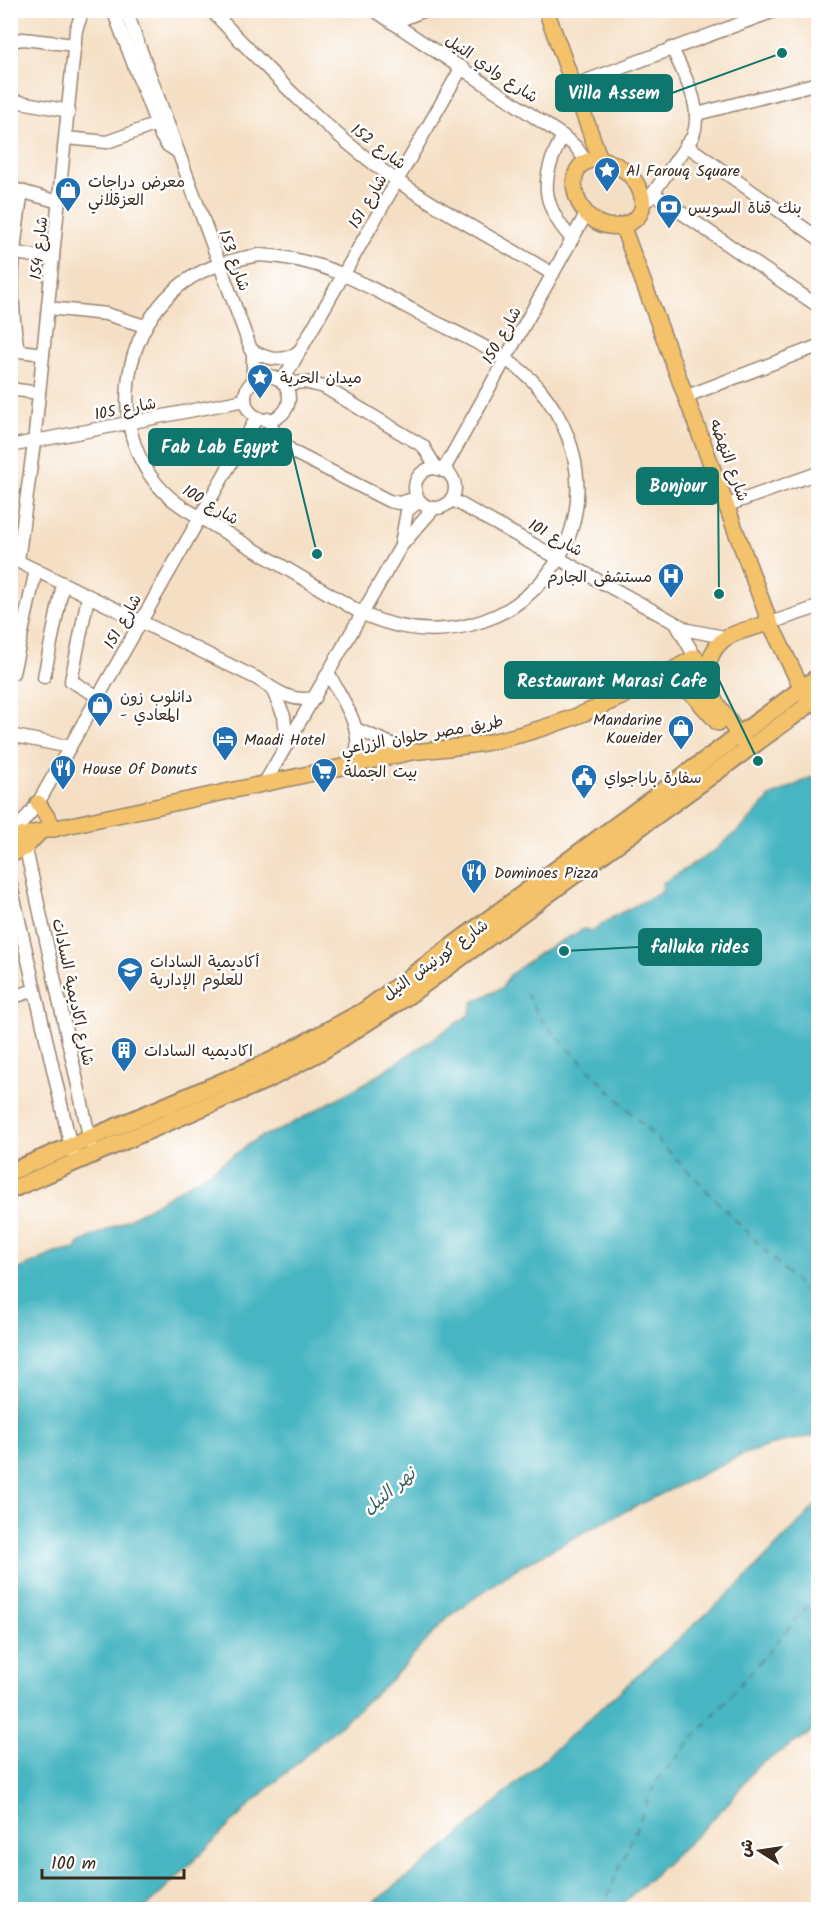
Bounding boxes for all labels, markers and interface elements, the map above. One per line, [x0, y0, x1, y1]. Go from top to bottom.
street label: شارع وادي النيل [439, 29, 543, 110]
callout: Villa Assem [556, 75, 672, 111]
text: Villa Assem [568, 80, 660, 109]
street label: شارع 152 [345, 118, 411, 176]
place icon: Al Farouq Square [592, 155, 622, 193]
place label: Al Farouq Square [626, 159, 740, 184]
place label: معرض دراجات العزقلاني [88, 170, 185, 214]
street label: شارع 151 [343, 170, 394, 234]
shop icon: معرض دراجات العزقلاني [53, 175, 83, 213]
bank icon: بنك قناة السويس [654, 192, 684, 230]
place label: بنك قناة السويس [688, 196, 802, 221]
street label: شارع 154 [24, 215, 55, 281]
street label: شارع 153 [211, 226, 256, 295]
street label: شارع 150 [476, 302, 528, 369]
place icon: ميدان الحرية [245, 362, 275, 400]
place label: ميدان الحرية [280, 366, 362, 391]
street label: شارع 105 [92, 391, 158, 428]
street label: شارع النهضه [702, 416, 755, 505]
callout: Fab Lab Egypt [149, 429, 291, 465]
text: Fab Lab Egypt [161, 434, 280, 463]
callout: Bonjour [637, 468, 718, 504]
text: Bonjour [649, 473, 708, 502]
street label: شارع 100 [177, 479, 243, 532]
street label: شارع 101 [523, 513, 587, 564]
hospital icon: مستشفى الجارم [656, 561, 686, 599]
place label: مستشفى الجارم [547, 565, 652, 590]
street label: شارع 151 [98, 590, 149, 654]
callout: Restaurant Marasi Cafe [505, 662, 719, 698]
text: Restaurant Marasi Cafe [517, 668, 707, 697]
place label: دانلوب زون - المعادي [120, 685, 193, 728]
shop icon: دانلوب زون - المعادي [85, 690, 115, 728]
place label: Mandarine Koueider [593, 708, 664, 751]
street label: طريق مصر حلوان الزراعي [339, 709, 506, 763]
shop icon: Mandarine Koueider [666, 713, 696, 751]
hotel icon: Maadi Hotel [210, 724, 240, 762]
place label: Maadi Hotel [244, 728, 325, 753]
restaurant icon: House Of Donuts [48, 753, 78, 791]
supermarket icon: بيت الجملة [309, 756, 339, 794]
place label: House Of Donuts [82, 757, 197, 782]
place label: بيت الجملة [344, 760, 417, 785]
public building icon: سفارة باراجواي [569, 762, 599, 800]
place label: سفارة باراجواي [604, 766, 702, 791]
restaurant icon: Dominoes Pizza [459, 857, 489, 895]
place label: Dominoes Pizza [494, 861, 598, 886]
street label: شارع كورنيش النيل [378, 913, 494, 1007]
street label: شارع اكاديمية السادات [45, 916, 100, 1068]
callout: falluka rides [639, 929, 761, 965]
text: falluka rides [651, 934, 750, 963]
place label: أكاديمية السادات للعلوم الإدارية [150, 950, 259, 993]
school or university icon: أكاديمية السادات للعلوم الإدارية [115, 955, 145, 993]
building icon: اكاديميه السادات [109, 1035, 139, 1073]
place label: اكاديميه السادات [144, 1039, 253, 1064]
water label: نهر النيل [357, 1459, 425, 1523]
north arrow [730, 1821, 790, 1881]
text: ش [733, 1837, 761, 1859]
scale bar [42, 1842, 184, 1880]
text: 100 m [51, 1850, 96, 1879]

